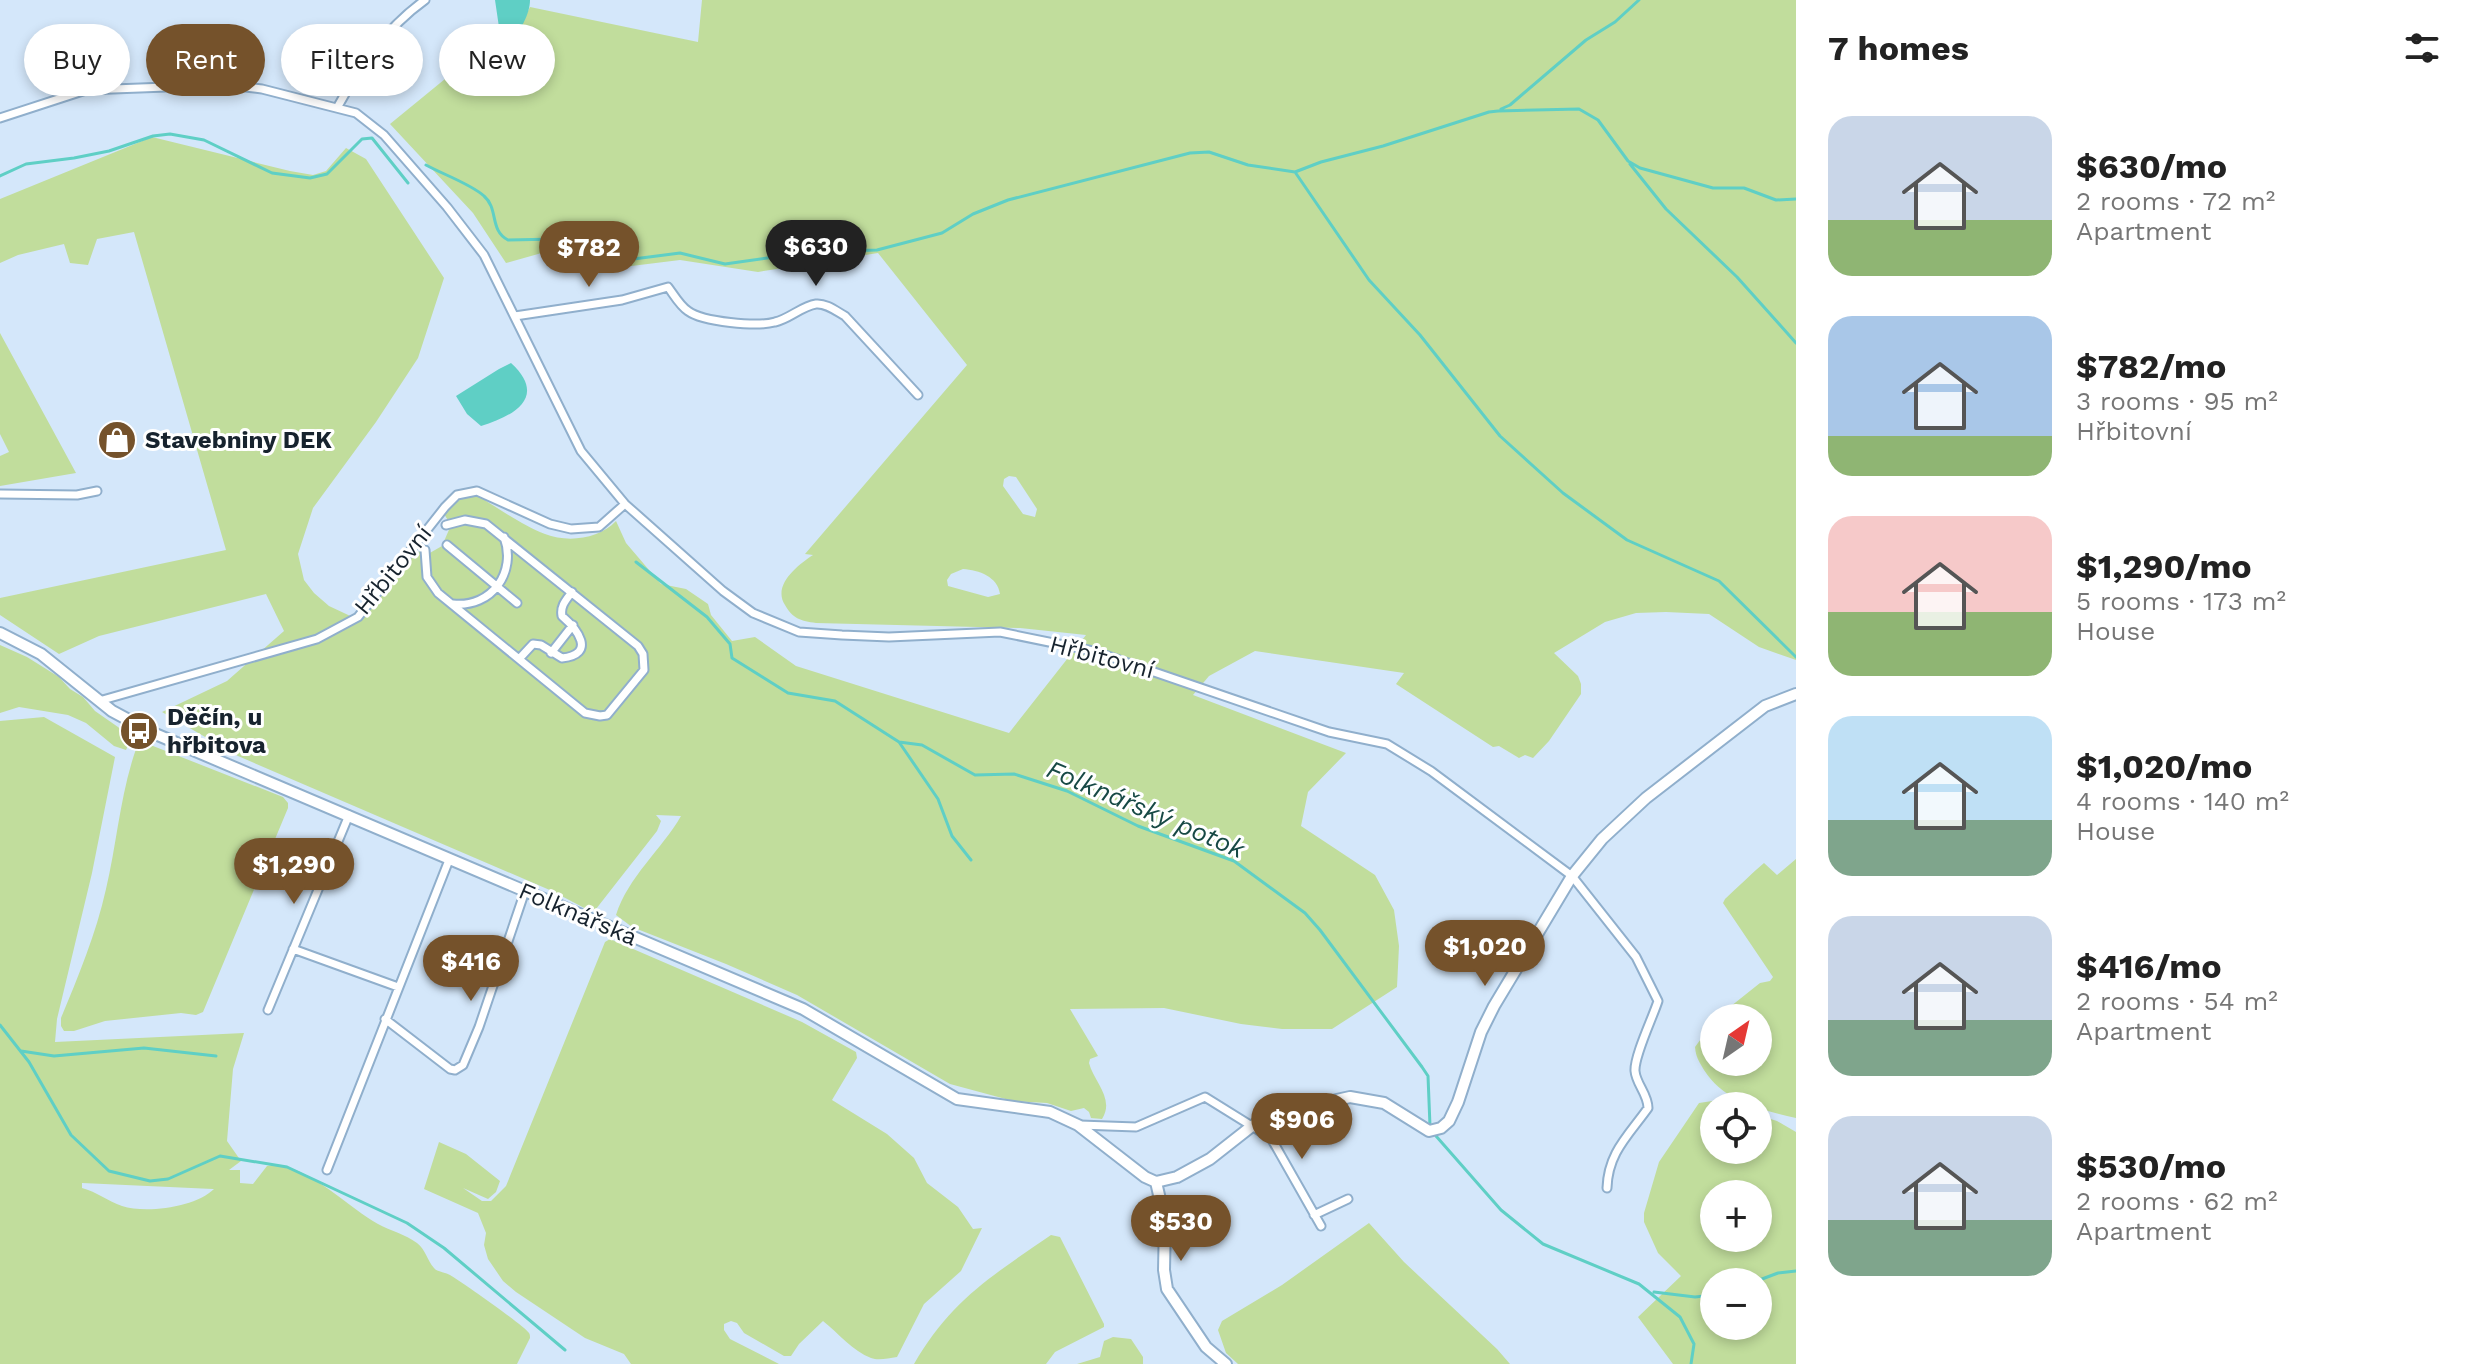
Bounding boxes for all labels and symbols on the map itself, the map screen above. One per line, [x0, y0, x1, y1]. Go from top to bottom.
pin: $630 [769, 220, 863, 288]
pin: $782 [542, 221, 636, 289]
shop icon: Stavebniny DEK [96, 419, 138, 461]
place label: Stavebniny DEK [145, 426, 332, 454]
street label: Hřbitovní [348, 520, 438, 620]
street label: Hřbitovní [1047, 630, 1157, 684]
place label: Děčín, u hřbitova [167, 703, 266, 759]
bus stop icon: Děčín, u hřbitova [118, 710, 160, 752]
water label: Folknářský potok [1042, 754, 1250, 865]
pin: $1,290 [229, 838, 359, 906]
street label: Folknářská [515, 876, 641, 952]
pin: $1,020 [1420, 920, 1550, 988]
pin: $416 [424, 935, 518, 1003]
north arrow [1700, 1004, 1772, 1076]
pin: $906 [1255, 1093, 1349, 1161]
pin: $530 [1134, 1195, 1228, 1263]

